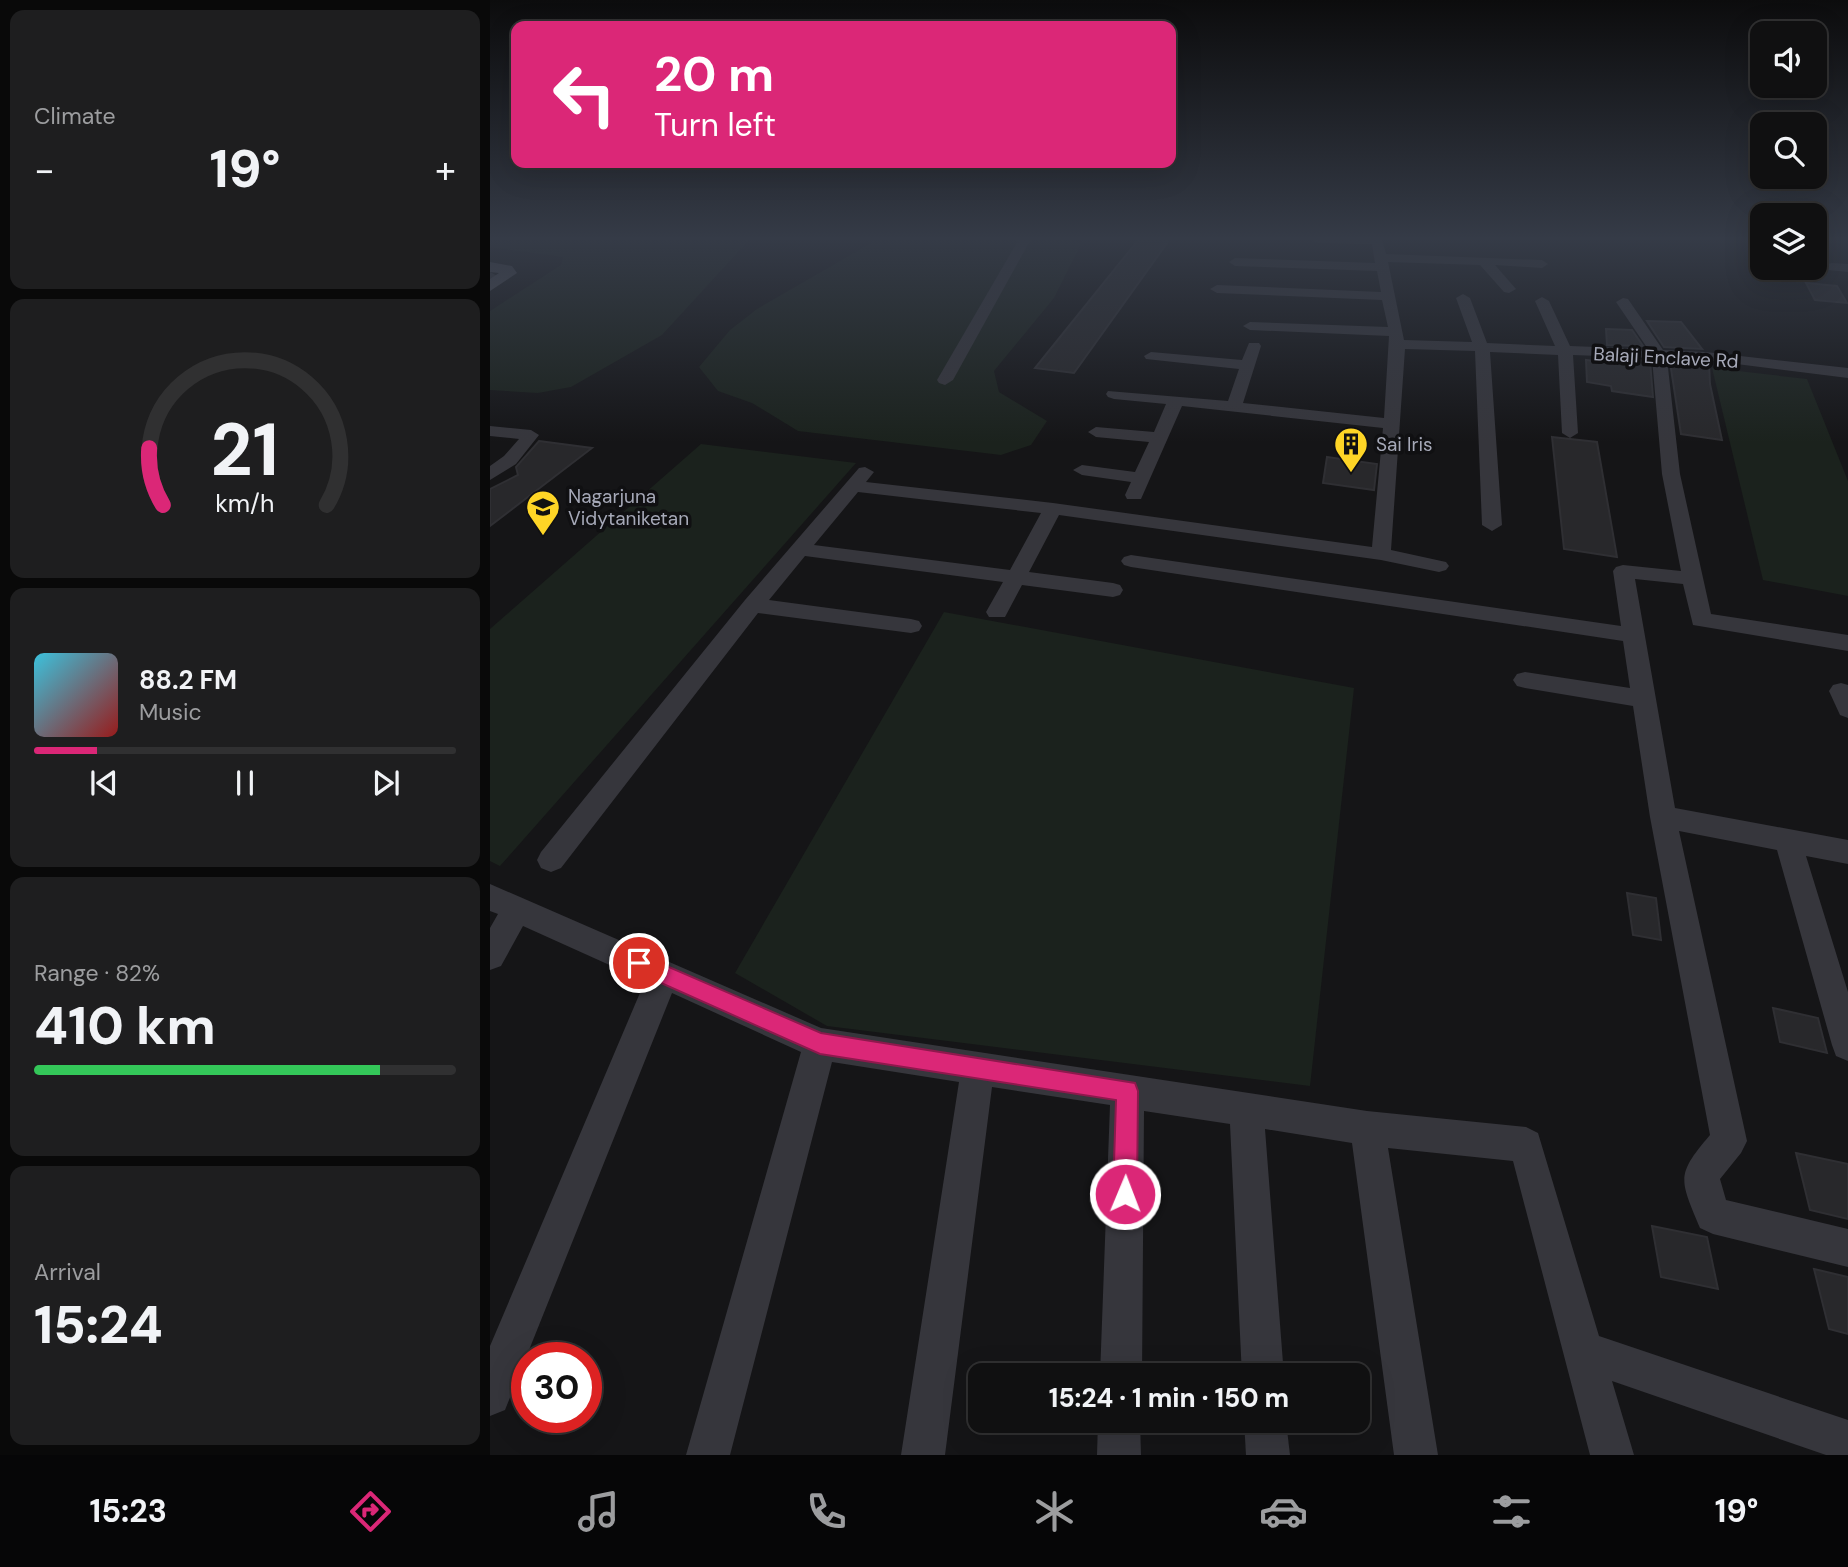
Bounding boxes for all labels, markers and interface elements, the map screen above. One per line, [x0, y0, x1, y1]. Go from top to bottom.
map controls [1750, 21, 1827, 280]
button: sound [1750, 21, 1827, 98]
text: 20 m [654, 42, 774, 106]
icon: left [539, 49, 630, 140]
text: Climate [34, 101, 116, 131]
text: Turn left [654, 104, 776, 146]
button: search [1750, 112, 1827, 189]
text: 19° [209, 135, 281, 203]
text: − [34, 145, 55, 195]
text: + [435, 145, 456, 195]
button: layers [1750, 203, 1827, 280]
street label: Balaji Enclave Rd [1593, 341, 1739, 374]
text: 21 [211, 403, 279, 498]
building icon: Sai Iris [1332, 425, 1370, 474]
place label: Sai Iris [1376, 432, 1433, 457]
place label: Nagarjuna Vidytaniketan [568, 484, 689, 531]
text: km/h [215, 486, 275, 519]
school or university icon: Nagarjuna Vidytaniketan [524, 488, 562, 537]
text: 88.2 FM [139, 663, 237, 697]
text: Music [139, 697, 202, 727]
icon: previous [85, 764, 123, 802]
icon: pause [226, 764, 264, 802]
icon: next [367, 764, 405, 802]
pin [609, 933, 669, 993]
icon: arrive [620, 944, 658, 982]
text: Range · 82% [34, 958, 160, 988]
text: 410 km [34, 992, 216, 1060]
position arrow [1088, 1157, 1162, 1231]
text: Arrival [34, 1257, 101, 1287]
text: 15:24 [34, 1291, 163, 1359]
speed limit sign: 30 [511, 1342, 602, 1433]
text: 15:24 · 1 min · 150 m [1049, 1381, 1289, 1415]
icon: directions [346, 1487, 395, 1536]
icon: music [574, 1487, 623, 1536]
icon: phone [802, 1487, 851, 1536]
icon: climate [1030, 1487, 1079, 1536]
icon: car [1259, 1487, 1308, 1536]
icon: filters [1487, 1487, 1536, 1536]
text: 15:23 [90, 1490, 167, 1532]
text: 19° [1715, 1490, 1758, 1532]

